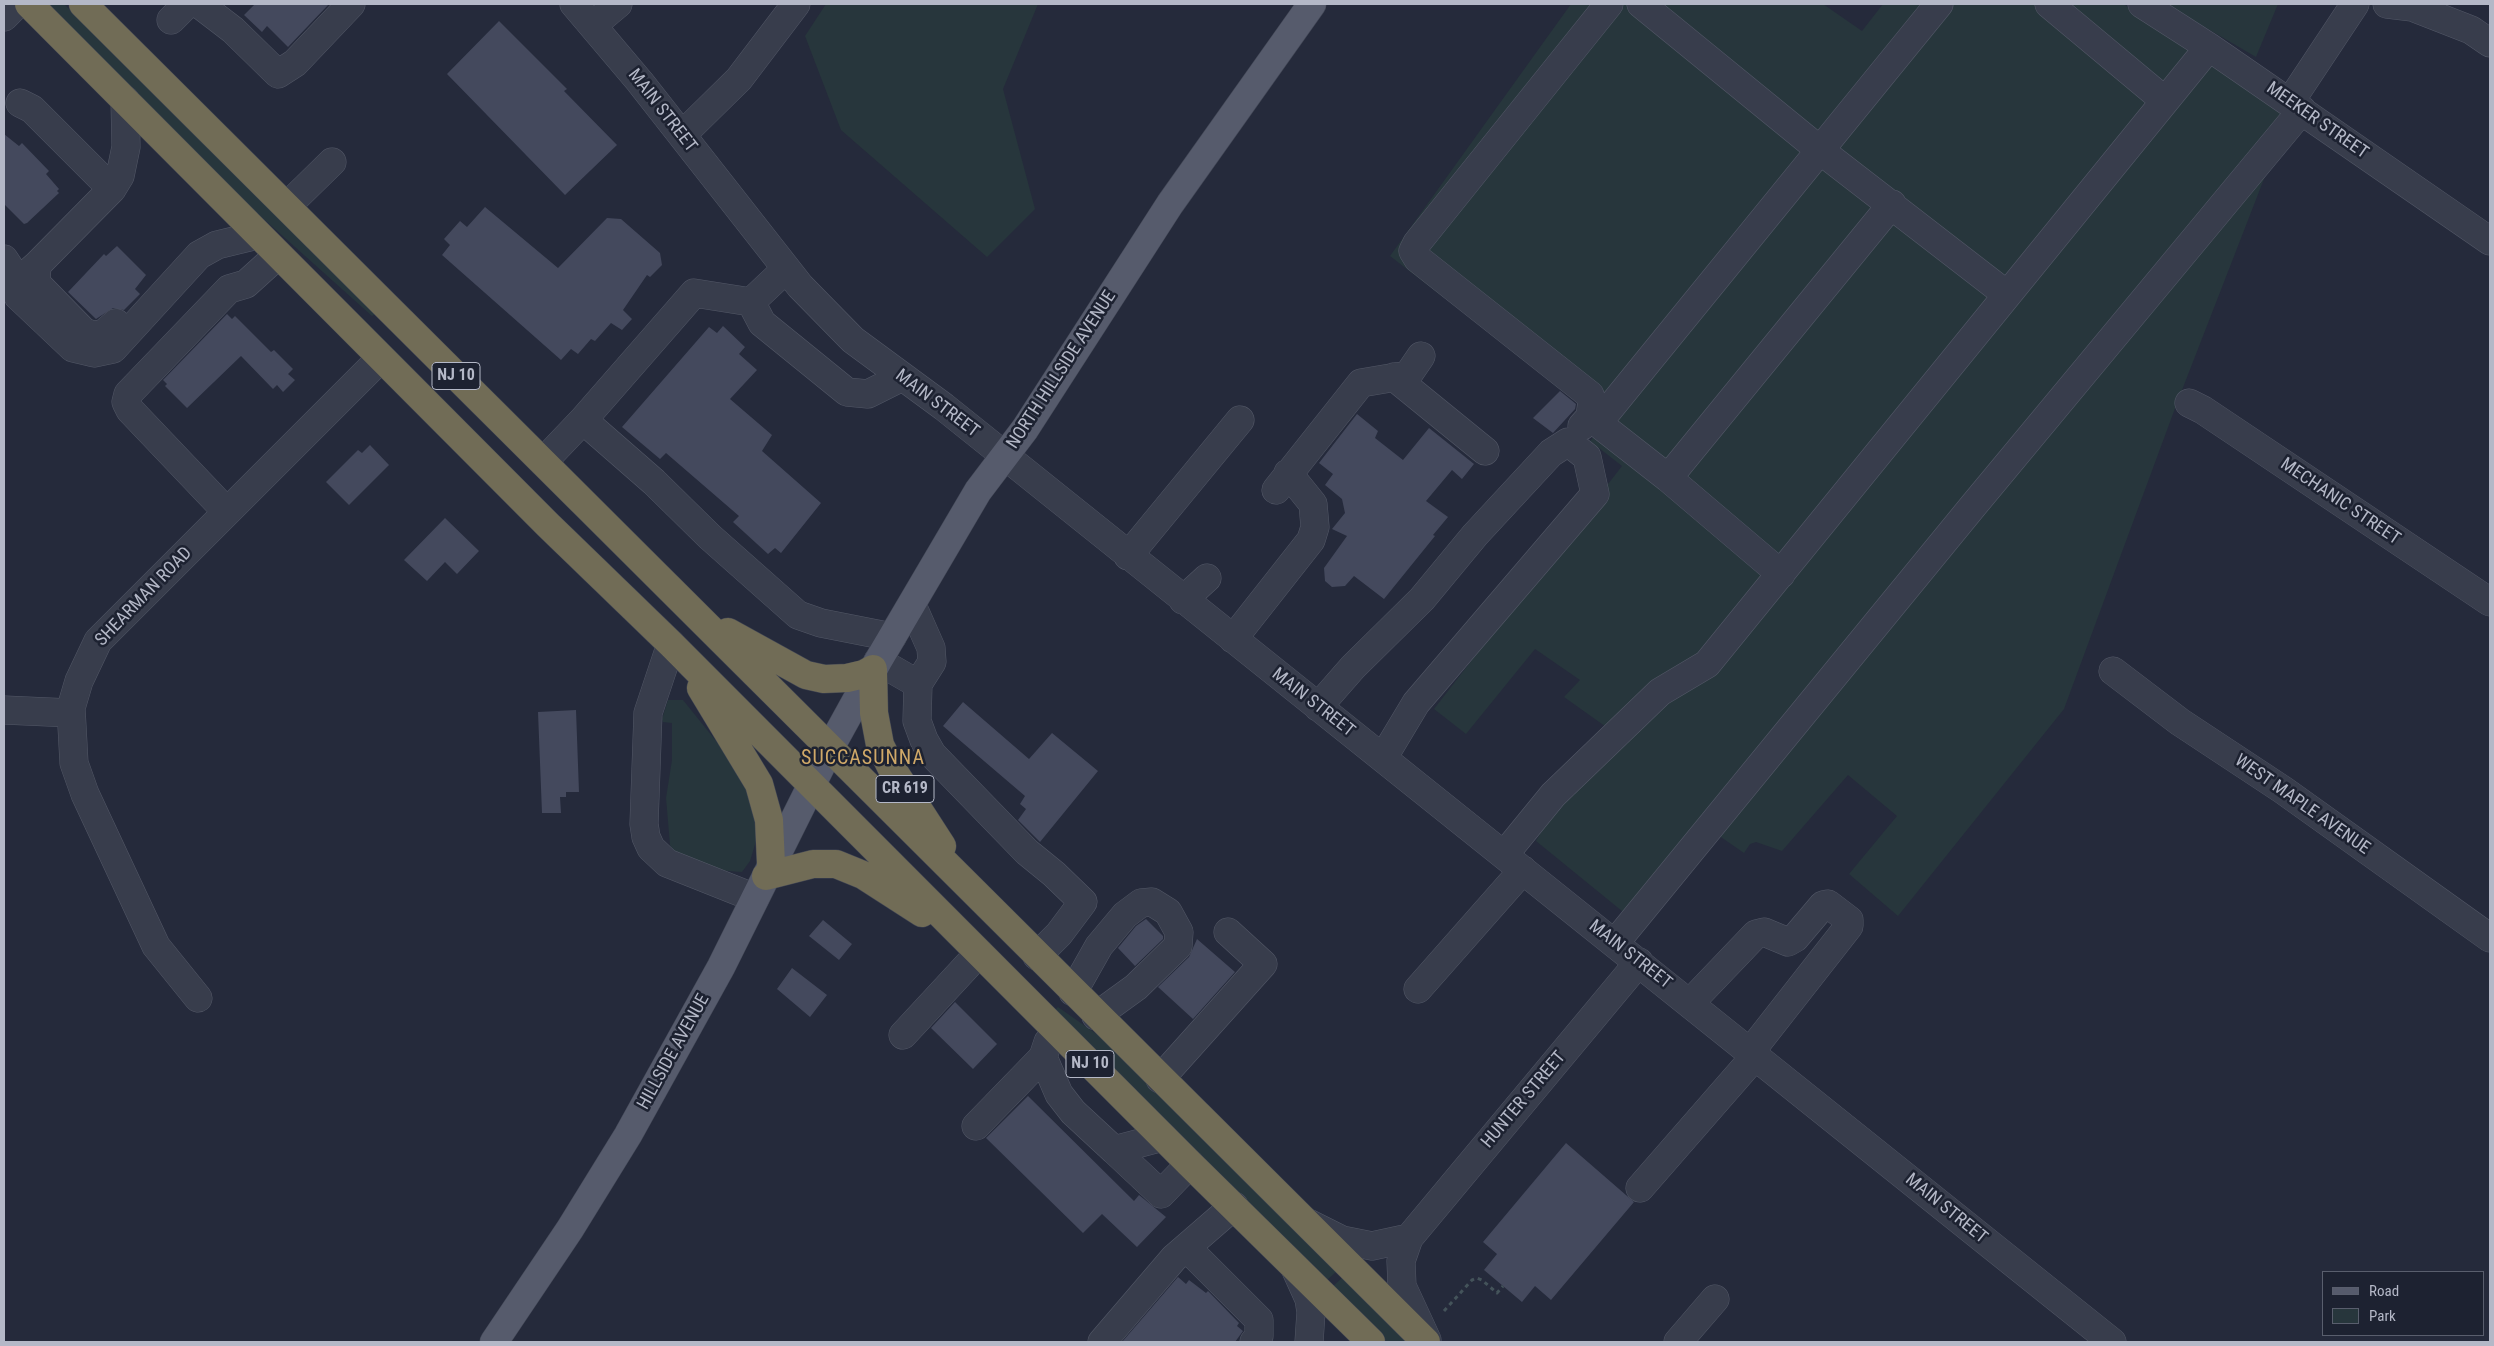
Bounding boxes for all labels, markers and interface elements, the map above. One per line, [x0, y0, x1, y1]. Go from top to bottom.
street label: MAIN STREET [623, 65, 701, 157]
street label: MEEKER STREET [2262, 78, 2372, 164]
street label: NORTH HILLSIDE AVENUE [1003, 287, 1121, 453]
road number: NJ 10 [432, 362, 480, 390]
street label: MAIN STREET [891, 365, 983, 443]
street label: MECHANIC STREET [2276, 454, 2404, 550]
street label: SHEARMAN ROAD [91, 543, 197, 651]
street label: MAIN STREET [1267, 664, 1359, 742]
district label: SUCCASUNNA [800, 747, 926, 771]
street label: WEST MAPLE AVENUE [2230, 750, 2374, 860]
road number: CR 619 [876, 776, 934, 802]
street label: MAIN STREET [1584, 916, 1676, 994]
street label: HILLSIDE AVENUE [633, 990, 715, 1114]
street label: HUNTER STREET [1477, 1047, 1571, 1153]
road number: NJ 10 [1066, 1050, 1114, 1078]
street label: MAIN STREET [1900, 1169, 1992, 1249]
legend [2322, 1271, 2484, 1336]
text: Road [2369, 1282, 2399, 1300]
text: Park [2369, 1307, 2396, 1325]

